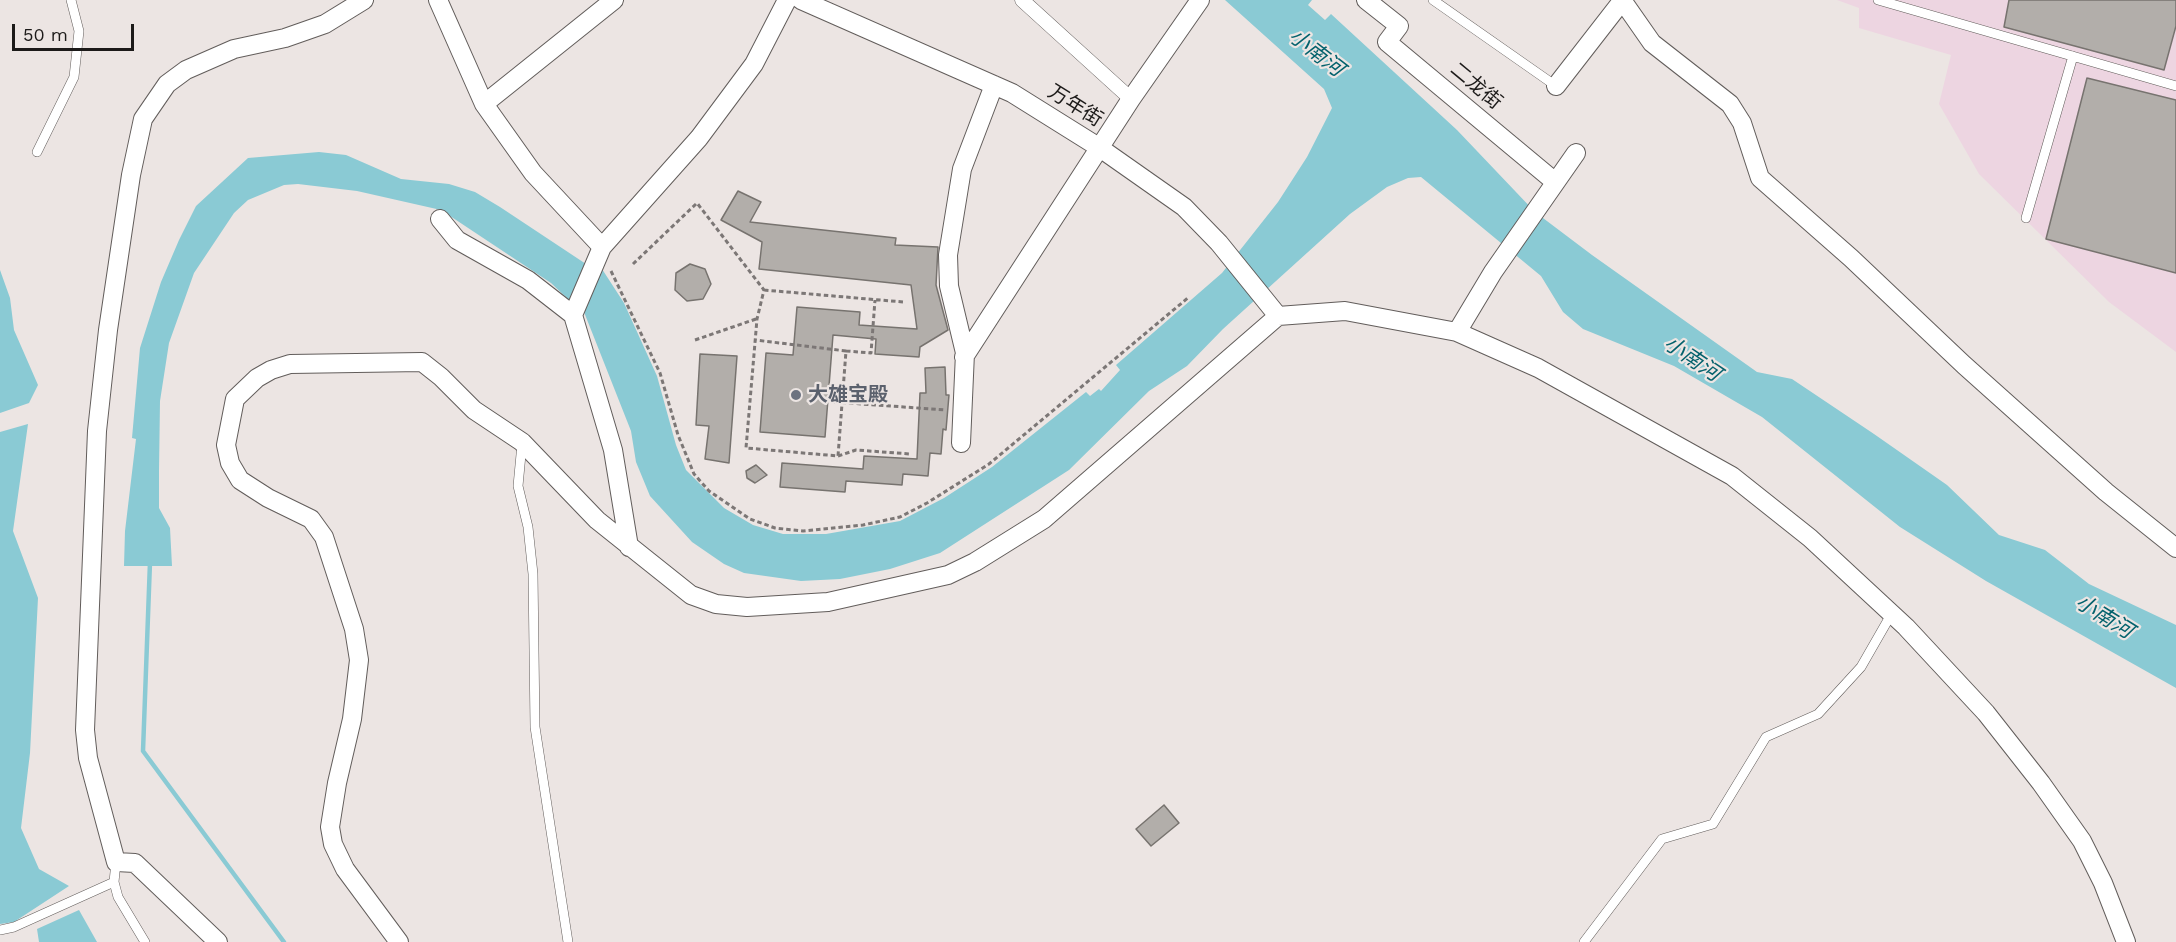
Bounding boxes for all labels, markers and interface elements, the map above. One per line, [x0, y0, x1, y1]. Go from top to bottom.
scale bar [15, 12, 136, 50]
text: 50 m [23, 24, 68, 45]
water label: 小南河 [1283, 24, 1349, 82]
street label: 二龙街 [1445, 58, 1507, 114]
street label: 万年街 [1043, 80, 1107, 132]
water label: 小南河 [1659, 331, 1725, 387]
place label: 大雄宝殿 [808, 383, 888, 407]
marker: 大雄宝殿 [789, 388, 803, 402]
water label: 小南河 [2071, 590, 2137, 644]

